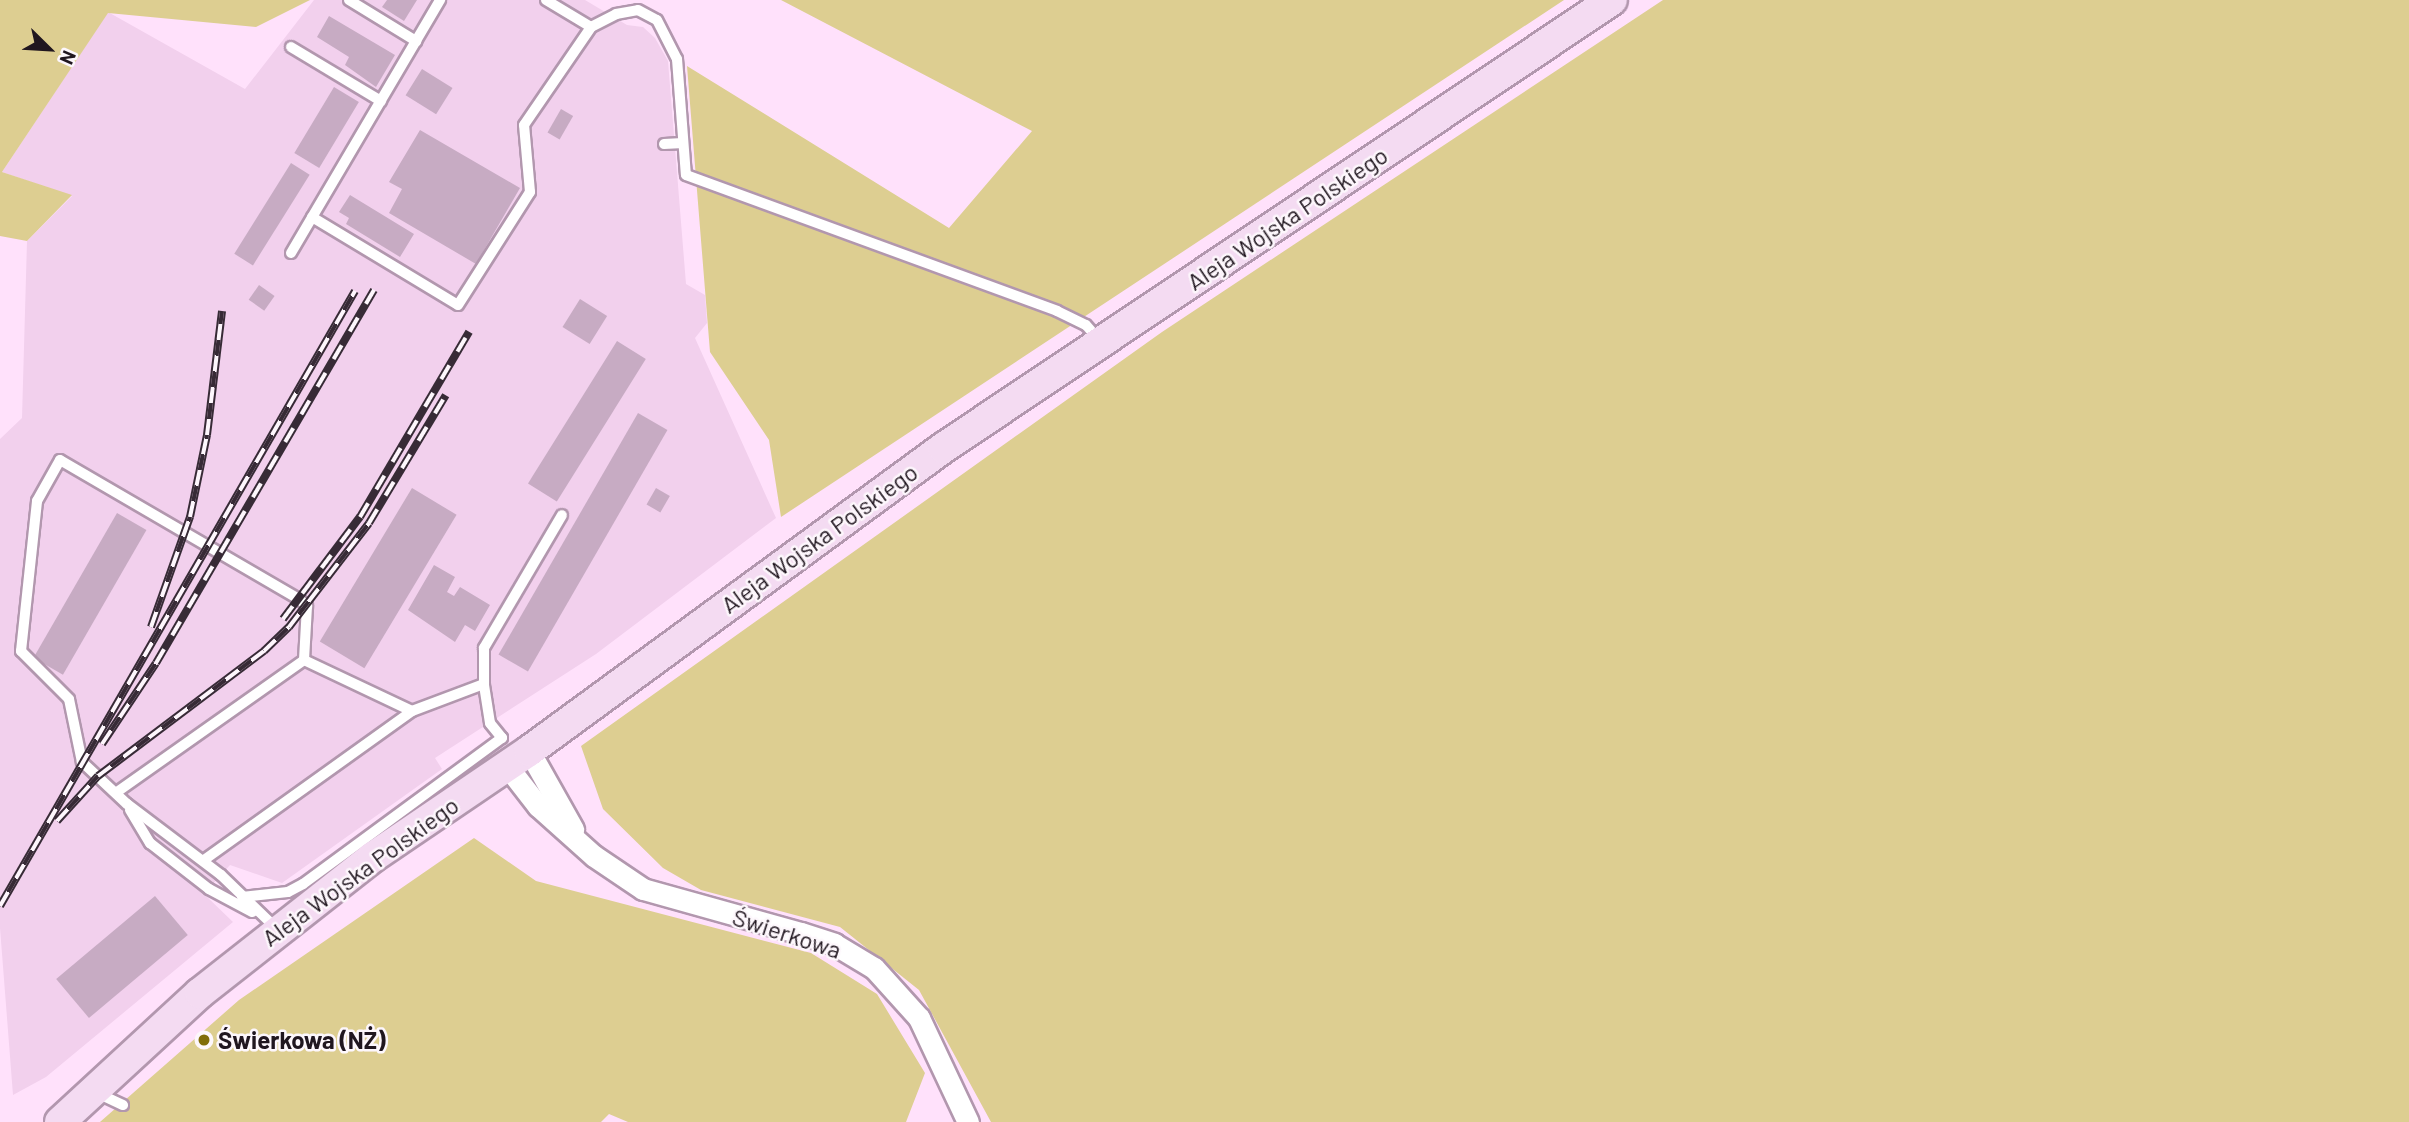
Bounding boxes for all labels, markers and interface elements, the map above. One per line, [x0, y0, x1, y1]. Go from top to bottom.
north arrow [14, 14, 84, 84]
text: N [56, 47, 82, 68]
street label: Aleja Wojska Polskiego [1181, 140, 1393, 296]
street label: Aleja Wojska Polskiego [715, 457, 923, 619]
street label: Aleja Wojska Polskiego [256, 790, 464, 952]
street label: Świerkowa [729, 902, 845, 964]
place label: Świerkowa (NŻ) [218, 1026, 385, 1054]
marker: Świerkowa (NŻ) [196, 1032, 212, 1048]

